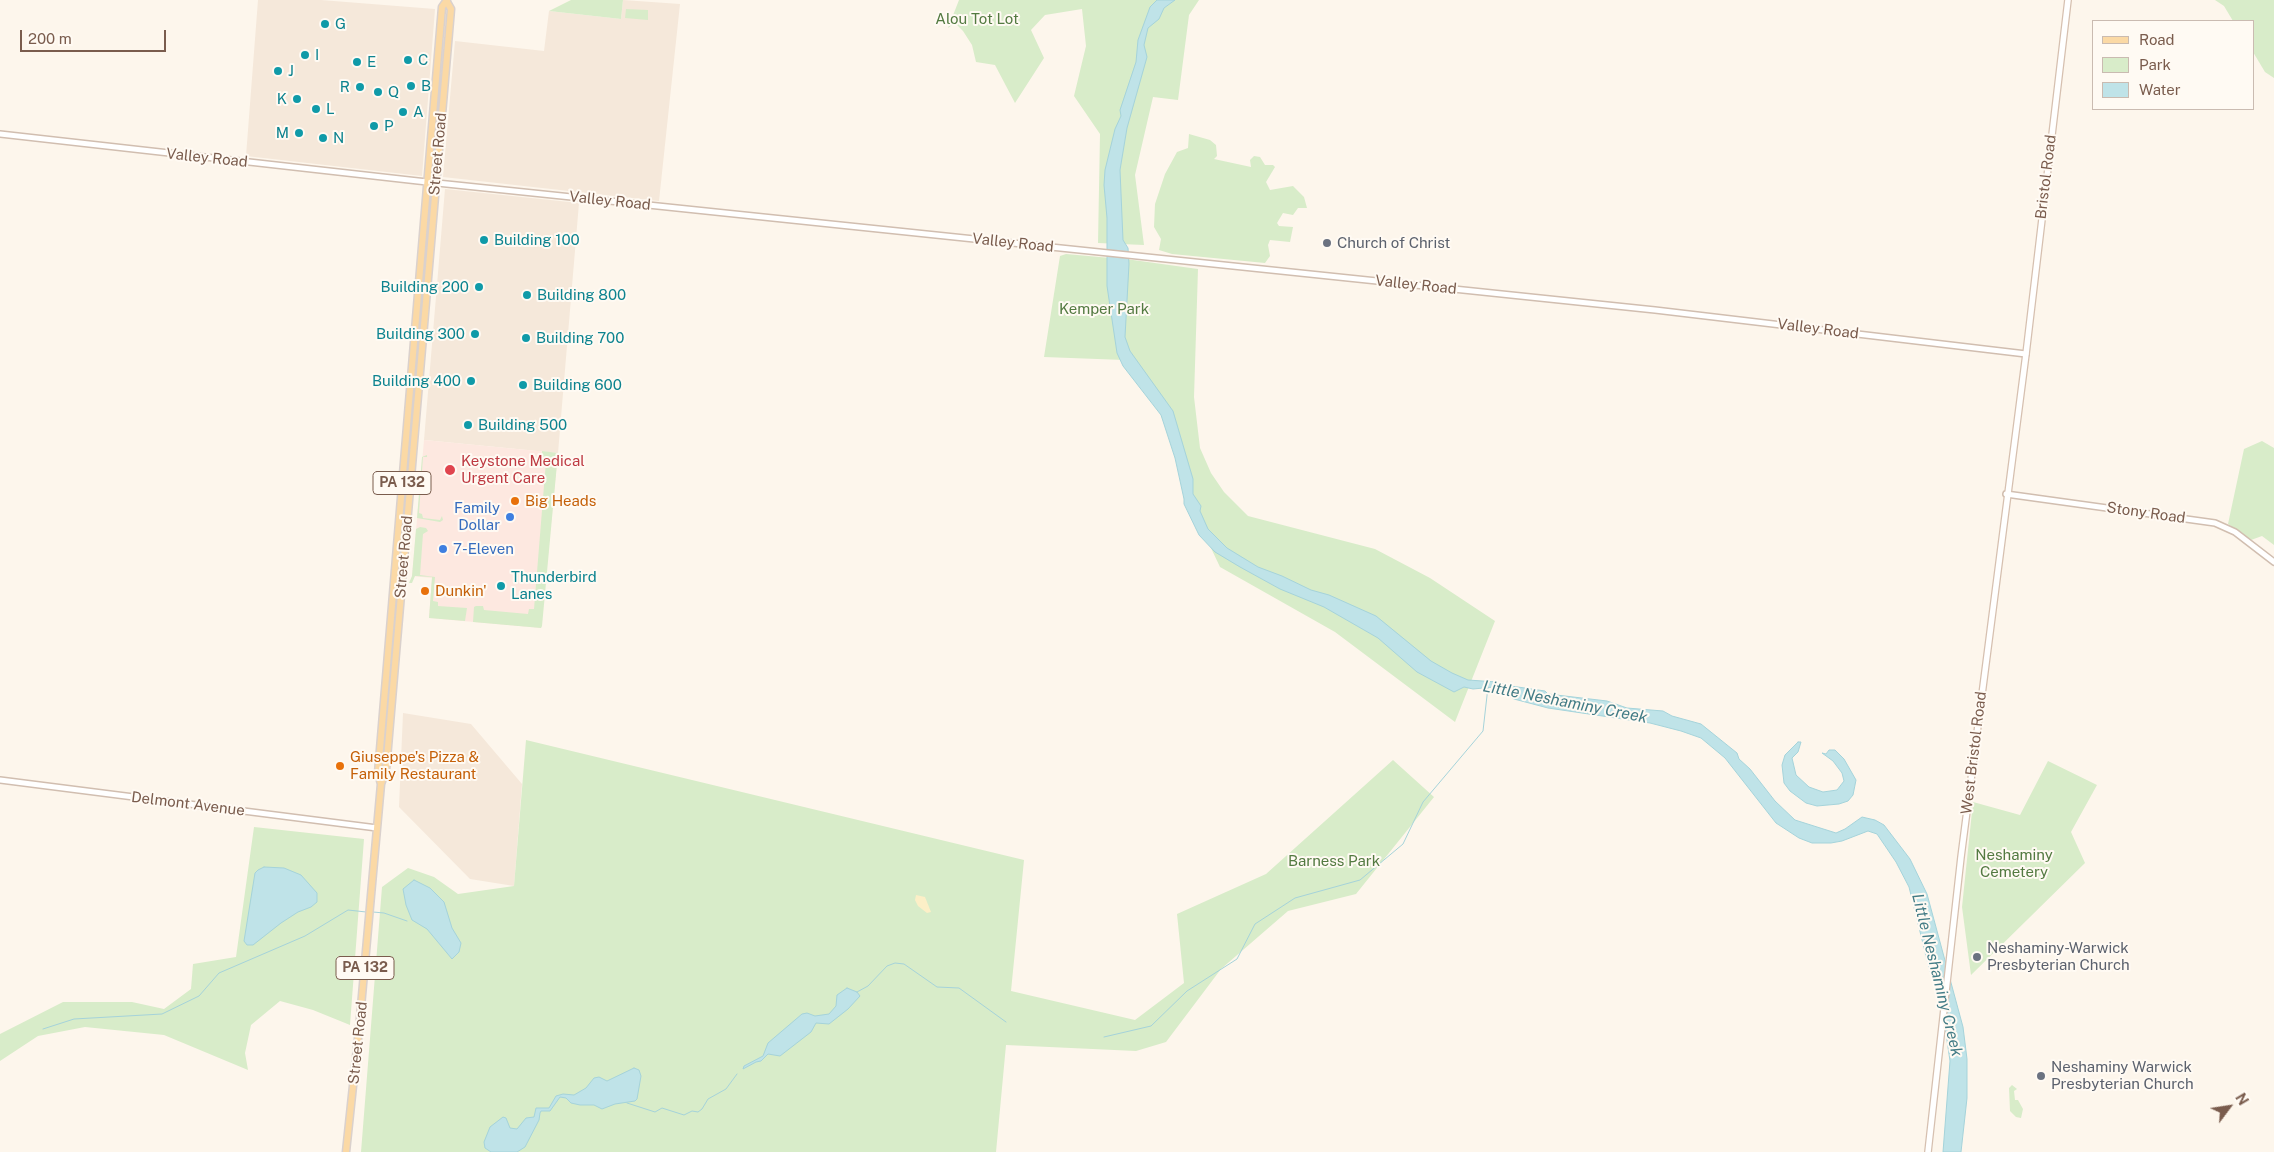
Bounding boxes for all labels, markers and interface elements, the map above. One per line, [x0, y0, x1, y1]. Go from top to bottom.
park label: Alou Tot Lot [935, 10, 1019, 28]
place label: G [335, 15, 346, 33]
marker: G [319, 18, 331, 30]
scale bar [22, 20, 169, 52]
legend [2092, 20, 2254, 110]
text: 200 m [28, 30, 72, 47]
text: Road [2139, 31, 2175, 48]
place label: I [315, 46, 319, 64]
marker: I [299, 49, 311, 61]
place label: C [418, 51, 428, 69]
place label: E [367, 53, 376, 71]
marker: C [402, 54, 414, 66]
marker: E [351, 56, 363, 68]
text: Park [2139, 56, 2171, 73]
place label: J [288, 62, 294, 80]
marker: J [272, 65, 284, 77]
place label: B [421, 77, 431, 95]
place label: R [340, 78, 350, 96]
marker: B [405, 80, 417, 92]
marker: R [354, 81, 366, 93]
text: Water [2139, 81, 2181, 98]
place label: Q [388, 83, 399, 101]
marker: Q [372, 86, 384, 98]
place label: K [277, 90, 287, 108]
marker: K [291, 93, 303, 105]
place label: L [326, 100, 335, 118]
marker: L [310, 103, 322, 115]
place label: A [413, 103, 424, 121]
marker: A [397, 106, 409, 118]
street label: Street Road [425, 112, 451, 196]
place label: P [384, 117, 394, 135]
marker: P [368, 120, 380, 132]
place label: M [276, 124, 289, 142]
marker: M [293, 127, 305, 139]
place label: N [333, 129, 344, 147]
marker: N [317, 132, 329, 144]
street label: Bristol Road [2032, 134, 2060, 220]
street label: Valley Road [165, 145, 249, 171]
street label: Valley Road [568, 188, 652, 214]
street label: Valley Road [971, 230, 1055, 256]
place label: Building 100 [494, 231, 580, 249]
marker: Building 100 [478, 234, 490, 246]
place label: Church of Christ [1337, 234, 1450, 252]
marker: Church of Christ [1321, 237, 1333, 249]
street label: Valley Road [1374, 272, 1458, 298]
place label: Building 200 [380, 278, 469, 296]
marker: Building 200 [473, 281, 485, 293]
place label: Building 800 [537, 286, 626, 304]
marker: Building 800 [521, 289, 533, 301]
park label: Kemper Park [1059, 300, 1149, 318]
street label: Valley Road [1776, 315, 1860, 343]
place label: Building 300 [376, 325, 465, 343]
marker: Building 300 [469, 328, 481, 340]
place label: Building 700 [536, 329, 624, 347]
marker: Building 700 [520, 332, 532, 344]
place label: Building 400 [372, 372, 461, 390]
marker: Building 400 [465, 375, 477, 387]
place label: Building 600 [533, 376, 622, 394]
marker: Building 600 [517, 379, 529, 391]
place label: Building 500 [478, 416, 567, 434]
marker: Building 500 [462, 419, 474, 431]
place label: Keystone Medical Urgent Care [461, 452, 585, 487]
marker: Keystone Medical Urgent Care [443, 463, 457, 477]
road number: PA 132 [373, 472, 431, 494]
place label: Big Heads [525, 492, 596, 510]
marker: Big Heads [509, 495, 521, 507]
place label: Family Dollar [454, 499, 500, 534]
street label: Stony Road [2105, 499, 2187, 527]
marker: Family Dollar [504, 511, 516, 523]
street label: Street Road [391, 515, 417, 599]
place label: 7-Eleven [453, 540, 514, 558]
marker: 7-Eleven [437, 543, 449, 555]
place label: Thunderbird Lanes [511, 568, 597, 603]
marker: Thunderbird Lanes [495, 580, 507, 592]
place label: Dunkin' [435, 582, 487, 600]
marker: Dunkin' [419, 585, 431, 597]
water label: Little Neshaminy Creek [1481, 677, 1649, 727]
street label: West Bristol Road [1958, 690, 1990, 816]
place label: Giuseppe's Pizza & Family Restaurant [350, 748, 479, 783]
marker: Giuseppe's Pizza & Family Restaurant [334, 760, 346, 772]
street label: Delmont Avenue [130, 788, 246, 820]
park label: Neshaminy Cemetery [1975, 846, 2053, 881]
park label: Barness Park [1288, 852, 1380, 870]
water label: Little Neshaminy Creek [1907, 892, 1967, 1058]
place label: Neshaminy-Warwick Presbyterian Church [1987, 939, 2130, 974]
marker: Neshaminy-Warwick Presbyterian Church [1971, 951, 1983, 963]
road number: PA 132 [336, 956, 394, 980]
street label: Street Road [345, 1001, 371, 1085]
place label: Neshaminy Warwick Presbyterian Church [2051, 1058, 2194, 1093]
marker: Neshaminy Warwick Presbyterian Church [2035, 1070, 2047, 1082]
north arrow [2204, 1082, 2254, 1132]
text: N [2232, 1090, 2252, 1108]

